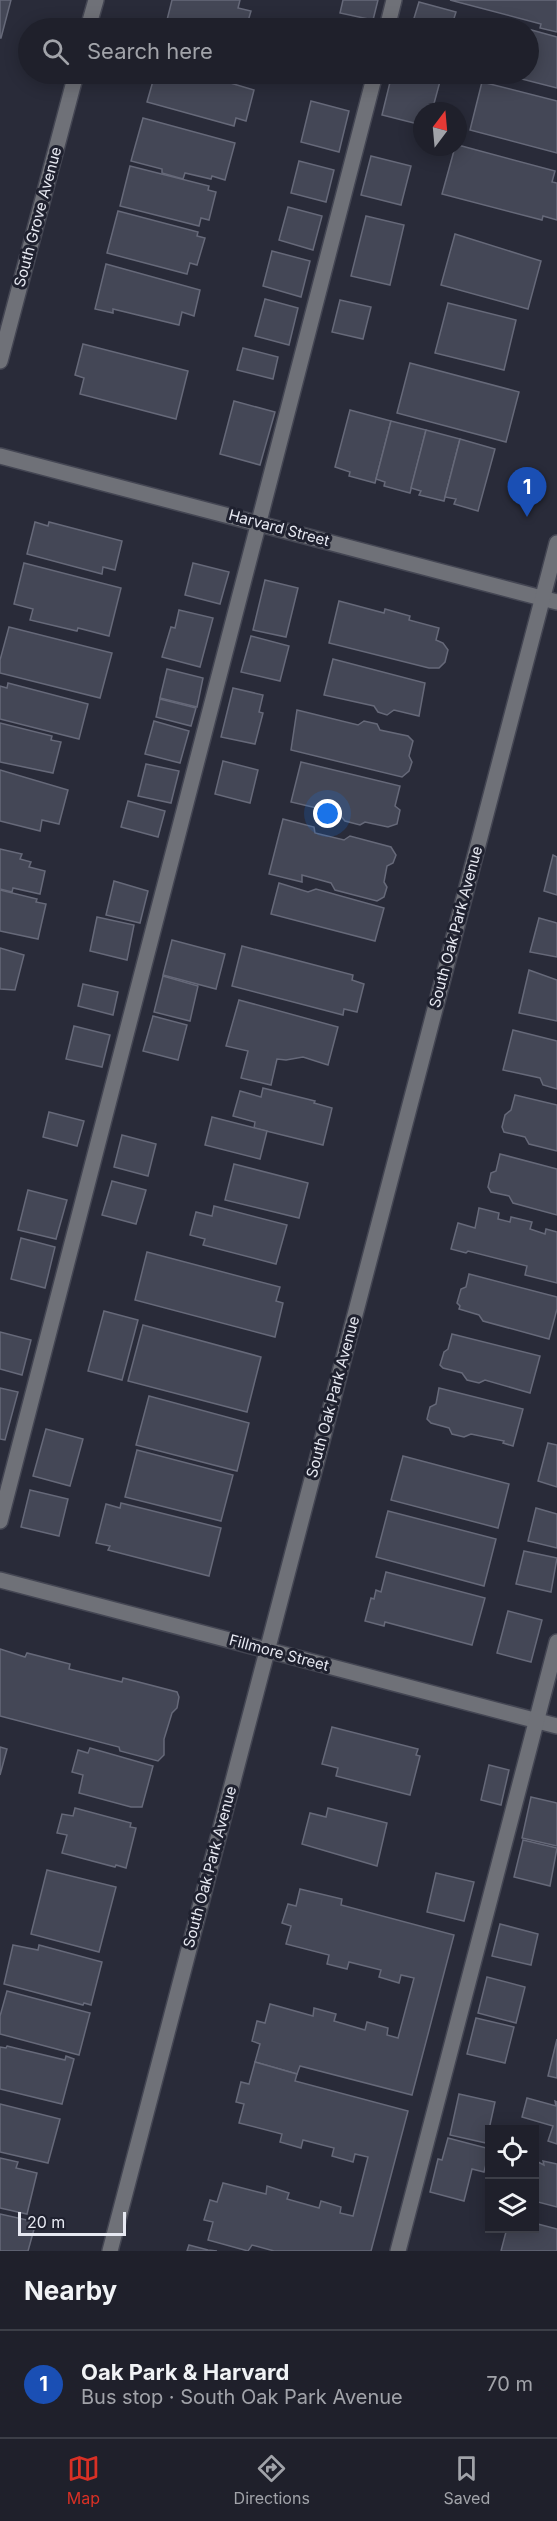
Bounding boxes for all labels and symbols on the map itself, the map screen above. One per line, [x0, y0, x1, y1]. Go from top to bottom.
north arrow [413, 102, 467, 156]
street label: South Grove Avenue [10, 145, 65, 289]
pin: 1 [508, 468, 546, 517]
street label: Harvard Street [227, 505, 332, 550]
your location [313, 799, 342, 828]
street label: South Oak Park Avenue [425, 844, 486, 1010]
street label: South Oak Park Avenue [302, 1314, 363, 1480]
street label: Fillmore Street [227, 1630, 331, 1675]
street label: South Oak Park Avenue [179, 1784, 240, 1950]
scale bar [18, 2209, 126, 2236]

